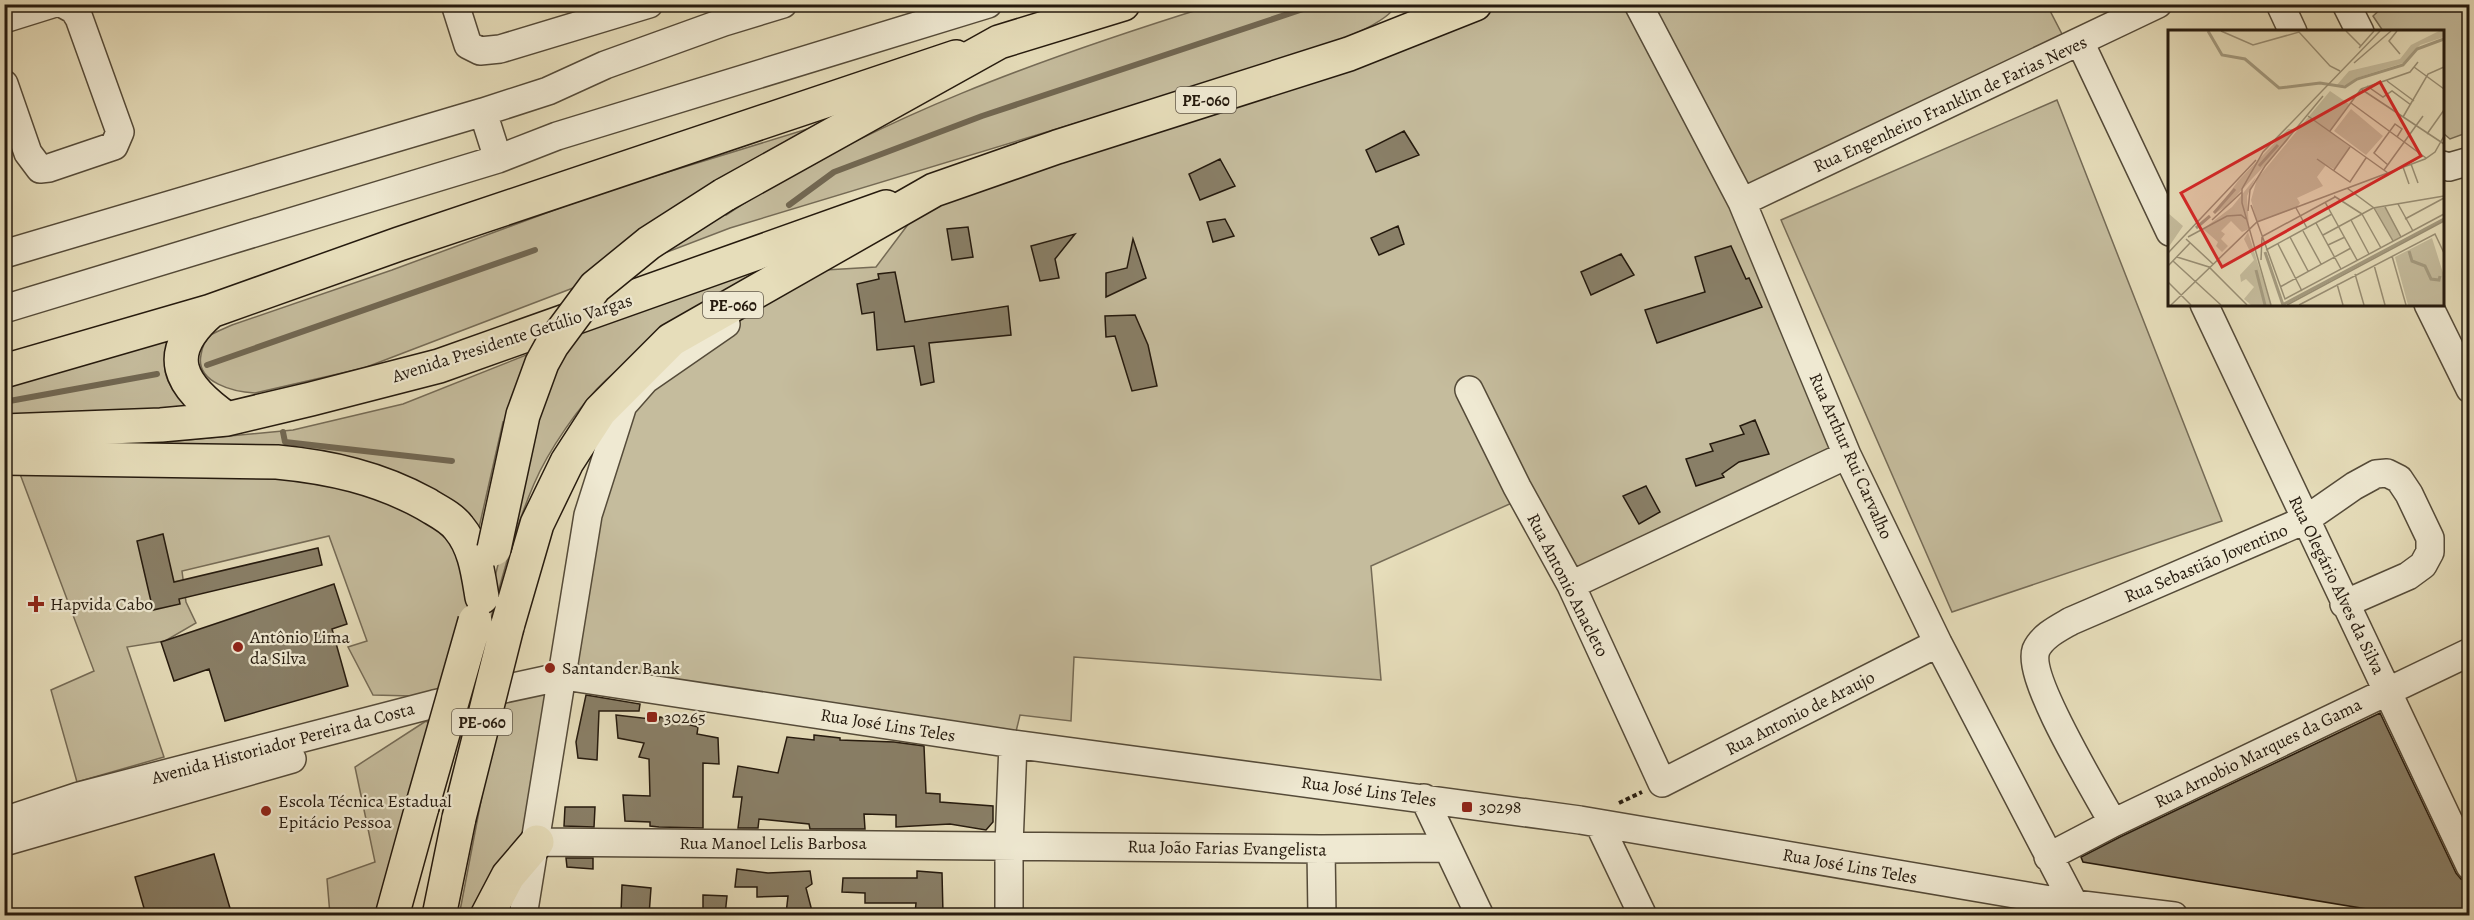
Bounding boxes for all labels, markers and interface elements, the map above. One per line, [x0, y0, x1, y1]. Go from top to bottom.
street label: Rua Engenheiro Franklin de Farias Neves [1809, 30, 2091, 178]
inset map [2168, 30, 2444, 306]
road number: PE-060 [1176, 87, 1236, 113]
street label: Avenida Presidente Getúlio Vargas [388, 288, 635, 389]
road number: PE-060 [703, 292, 763, 318]
street label: Rua Arthur Rui Carvalho [1803, 369, 1899, 543]
street label: Rua Olegário Alves da Silva [2283, 492, 2391, 679]
street label: Rua Antonio Anacleto [1521, 509, 1615, 661]
street label: Rua Sebastião Joventino [2121, 518, 2291, 608]
place label: Hapvida Cabo [50, 592, 153, 616]
marker: Hapvida Cabo [27, 595, 45, 613]
place label: Antônio Lima da Silva [249, 625, 351, 670]
marker: Antônio Lima da Silva [231, 640, 245, 654]
place label: Santander Bank [562, 656, 680, 680]
marker: Santander Bank [543, 661, 557, 675]
street label: Rua Antonio de Araujo [1721, 665, 1879, 761]
street label: Rua Arnobio Marques da Gama [2150, 692, 2366, 814]
street label: Avenida Historiador Pereira da Costa [148, 696, 418, 790]
street label: Rua José Lins Teles [819, 702, 957, 748]
place label: 30265 [664, 705, 706, 729]
road number: PE-060 [452, 709, 512, 735]
marker: 30265 [645, 710, 659, 724]
street label: Rua José Lins Teles [1300, 770, 1438, 812]
place label: Escola Técnica Estadual Epitácio Pessoa [278, 789, 452, 834]
place label: 30298 [1479, 795, 1522, 819]
marker: 30298 [1460, 800, 1474, 814]
marker: Escola Técnica Estadual Epitácio Pessoa [259, 804, 273, 818]
street label: Rua Manoel Lelis Barbosa [679, 831, 867, 855]
street label: Rua João Farias Evangelista [1127, 834, 1327, 862]
street label: Rua José Lins Teles [1781, 842, 1919, 890]

